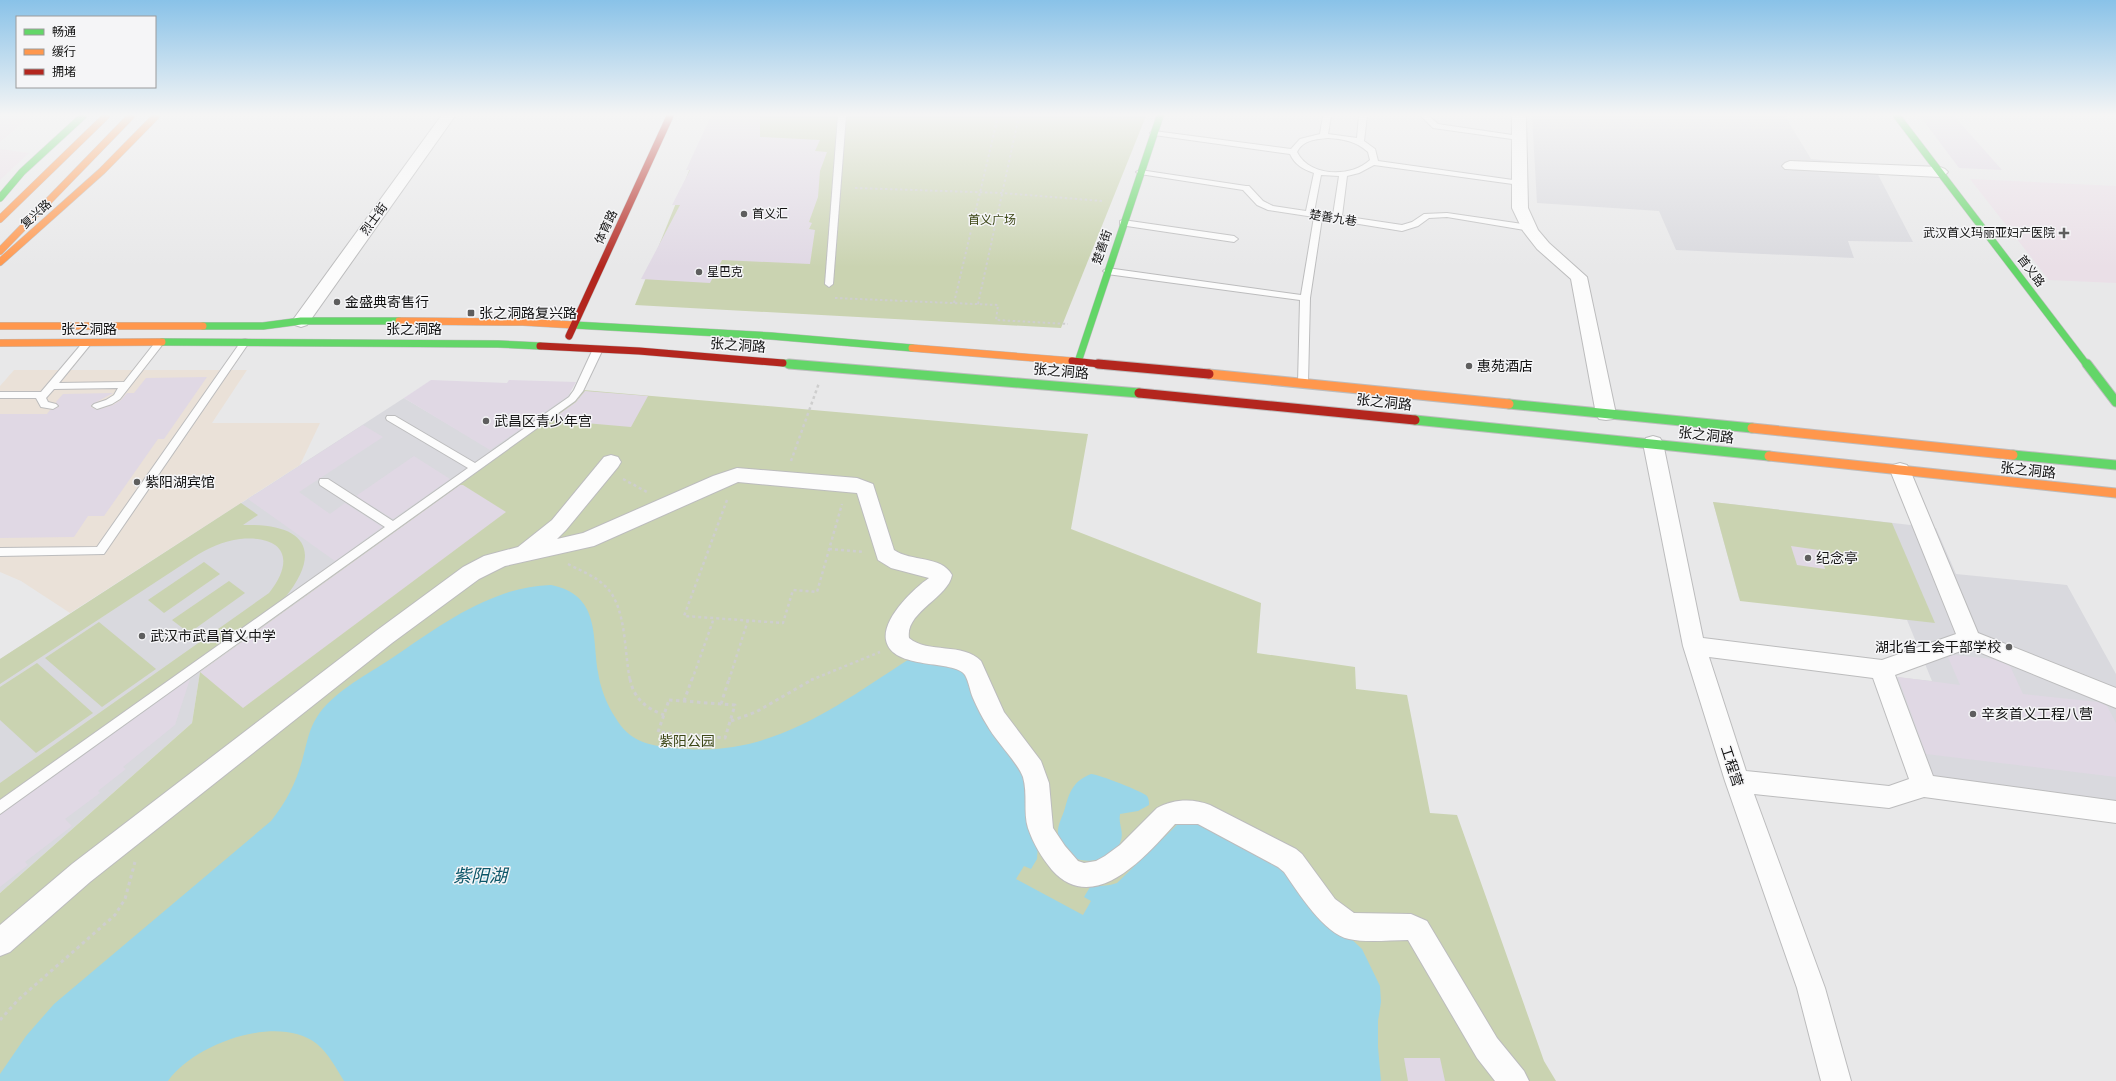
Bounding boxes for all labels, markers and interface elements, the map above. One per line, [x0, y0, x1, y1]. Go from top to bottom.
legend [16, 16, 156, 88]
text: 畅通 [52, 25, 76, 39]
text: 缓行 [52, 45, 76, 59]
text: 拥堵 [52, 65, 76, 79]
street label: 复兴路 [18, 197, 54, 231]
street label: 烈士街 [358, 200, 390, 238]
place label: 首义汇 [752, 207, 788, 221]
street label: 楚善九巷 [1308, 207, 1358, 229]
street label: 体育路 [592, 208, 620, 246]
marker: 首义汇 [739, 209, 749, 219]
park label: 首义广场 [968, 213, 1016, 227]
place label: 武汉首义玛丽亚妇产医院 [1923, 226, 2055, 240]
marker: 武汉首义玛丽亚妇产医院 [2058, 227, 2070, 239]
street label: 楚善街 [1090, 228, 1114, 266]
street label: 首义路 [2015, 252, 2047, 290]
place label: 星巴克 [707, 265, 743, 279]
marker: 星巴克 [694, 267, 704, 277]
place label: 金盛典寄售行 [345, 294, 429, 311]
marker: 金盛典寄售行 [332, 297, 342, 307]
place label: 张之洞路复兴路 [479, 305, 577, 322]
marker: 张之洞路复兴路 [466, 308, 476, 318]
street label: 张之洞路 [61, 321, 117, 338]
street label: 张之洞路 [386, 321, 442, 338]
street label: 张之洞路 [709, 335, 766, 356]
place label: 惠苑酒店 [1477, 358, 1533, 375]
street label: 张之洞路 [1032, 361, 1090, 382]
marker: 惠苑酒店 [1464, 361, 1474, 371]
street label: 张之洞路 [1355, 391, 1413, 414]
place label: 武昌区青少年宫 [494, 413, 592, 430]
marker: 武昌区青少年宫 [481, 416, 491, 426]
street label: 张之洞路 [1677, 424, 1735, 447]
street label: 张之洞路 [1999, 459, 2057, 482]
place label: 紫阳湖宾馆 [145, 474, 215, 491]
marker: 紫阳湖宾馆 [132, 477, 142, 487]
place label: 纪念亭 [1816, 550, 1858, 567]
marker: 纪念亭 [1803, 553, 1813, 563]
place label: 武汉市武昌首义中学 [150, 628, 276, 645]
marker: 武汉市武昌首义中学 [137, 631, 147, 641]
place label: 湖北省工会干部学校 [1875, 639, 2001, 656]
marker: 湖北省工会干部学校 [2004, 642, 2014, 652]
place label: 辛亥首义工程八营 [1981, 706, 2093, 723]
marker: 辛亥首义工程八营 [1968, 709, 1978, 719]
park label: 紫阳公园 [659, 733, 715, 750]
street label: 工程营 [1717, 744, 1746, 789]
water label: 紫阳湖 [453, 865, 510, 887]

